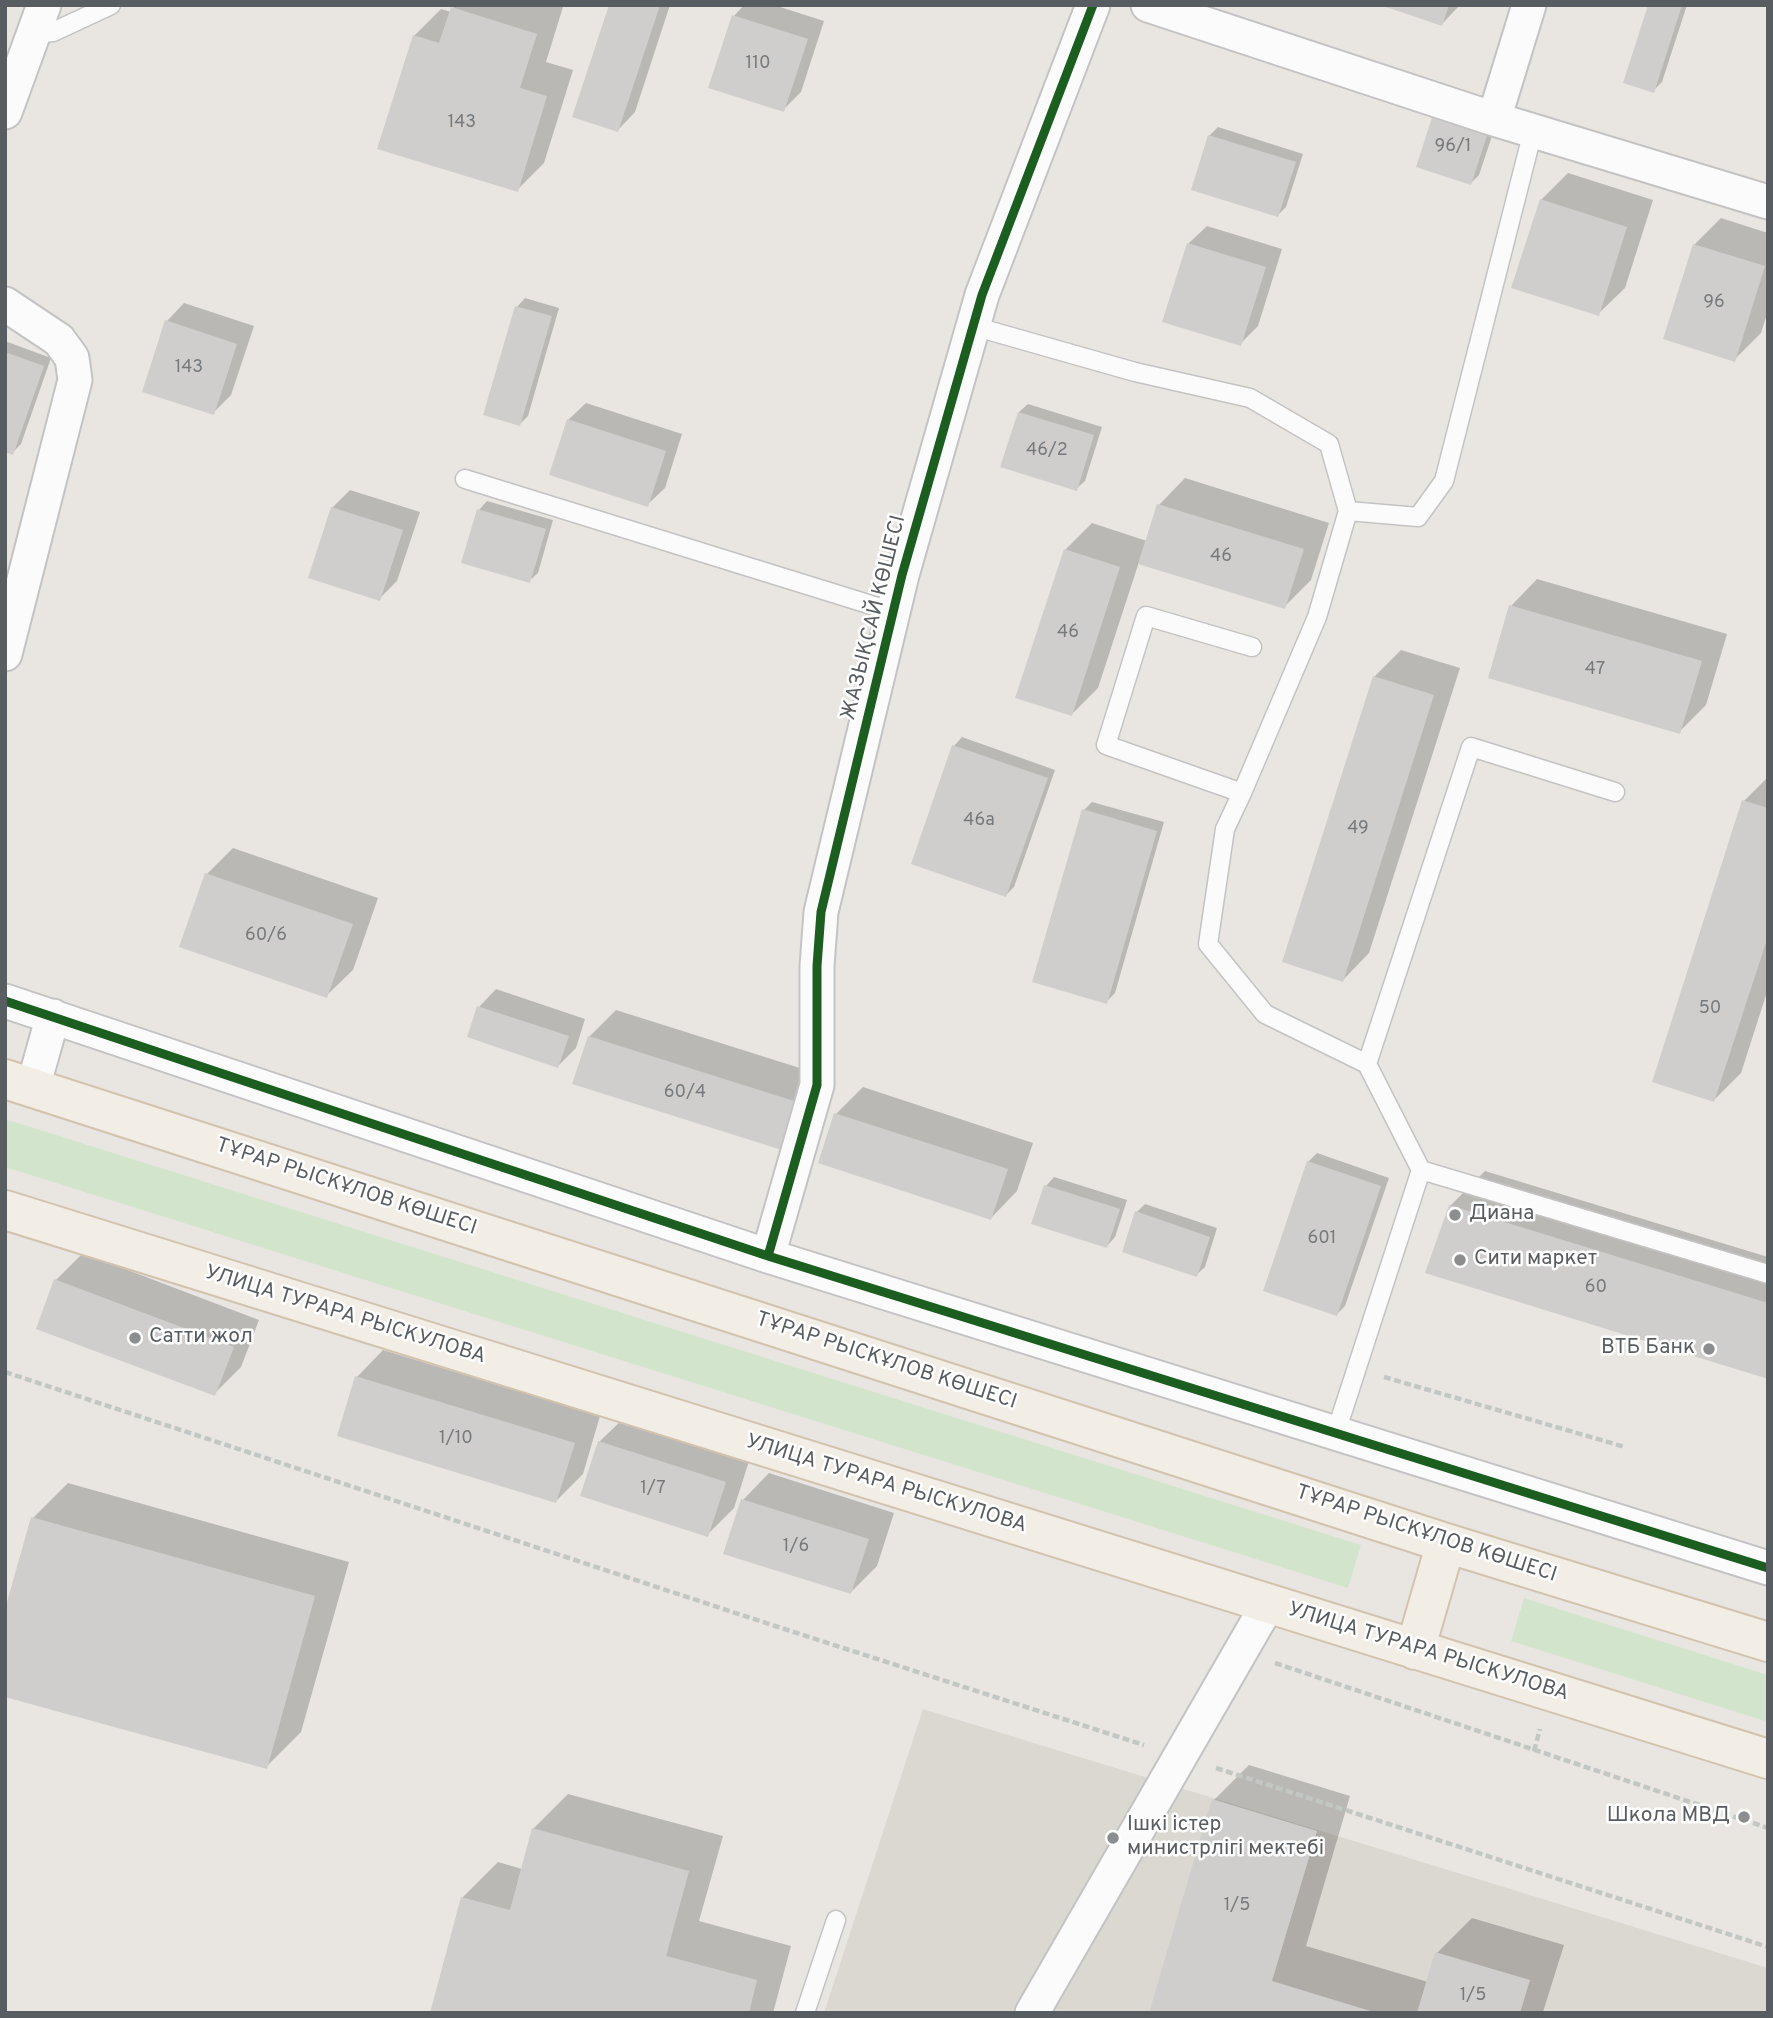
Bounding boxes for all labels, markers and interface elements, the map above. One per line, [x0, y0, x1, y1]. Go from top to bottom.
house number: 110 [746, 53, 770, 75]
house number: 143 [448, 112, 476, 134]
house number: 96/1 [1434, 136, 1472, 158]
house number: 96 [1703, 292, 1725, 314]
house number: 143 [175, 357, 203, 379]
house number: 46/2 [1026, 440, 1068, 462]
street label: ЖАЗЫҚСАЙ КӨШЕСІ [837, 513, 913, 723]
house number: 46 [1210, 546, 1232, 568]
house number: 46 [1057, 622, 1079, 644]
house number: 47 [1585, 659, 1605, 681]
house number: 46а [963, 810, 995, 832]
house number: 49 [1347, 818, 1369, 840]
house number: 60/6 [245, 925, 287, 947]
house number: 50 [1699, 998, 1721, 1020]
house number: 60/4 [664, 1082, 706, 1104]
street label: ТҰРАР РЫСКҰЛОВ КӨШЕСІ [212, 1134, 480, 1242]
place label: Диана [1469, 1202, 1534, 1228]
marker: Диана [1447, 1207, 1463, 1223]
house number: 601 [1307, 1228, 1337, 1250]
place label: Сити маркет [1474, 1247, 1597, 1273]
marker: Сити маркет [1452, 1252, 1468, 1268]
street label: УЛИЦА ТУРАРА РЫСКУЛОВА [202, 1261, 488, 1371]
house number: 60 [1585, 1277, 1607, 1299]
street label: ТҰРАР РЫСКҰЛОВ КӨШЕСІ [752, 1308, 1020, 1416]
place label: Сатти жол [149, 1325, 253, 1351]
marker: Сатти жол [127, 1330, 143, 1346]
place label: ВТБ Банк [1601, 1336, 1695, 1362]
marker: ВТБ Банк [1701, 1341, 1717, 1357]
house number: 1/10 [439, 1428, 473, 1450]
street label: УЛИЦА ТУРАРА РЫСКУЛОВА [743, 1430, 1029, 1540]
house number: 1/7 [640, 1478, 666, 1500]
street label: ТҰРАР РЫСКҰЛОВ КӨШЕСІ [1292, 1481, 1560, 1589]
house number: 1/6 [783, 1536, 809, 1558]
street label: УЛИЦА ТУРАРА РЫСКУЛОВА [1285, 1598, 1571, 1708]
place label: Школа МВД [1607, 1804, 1730, 1830]
marker: Школа МВД [1736, 1809, 1752, 1825]
place label: Ішкі істер министрлігі мектебі [1127, 1813, 1324, 1863]
marker: Ішкі істер министрлігі мектебі [1105, 1830, 1121, 1846]
house number: 1/5 [1224, 1895, 1250, 1917]
house number: 1/5 [1460, 1985, 1486, 2007]

